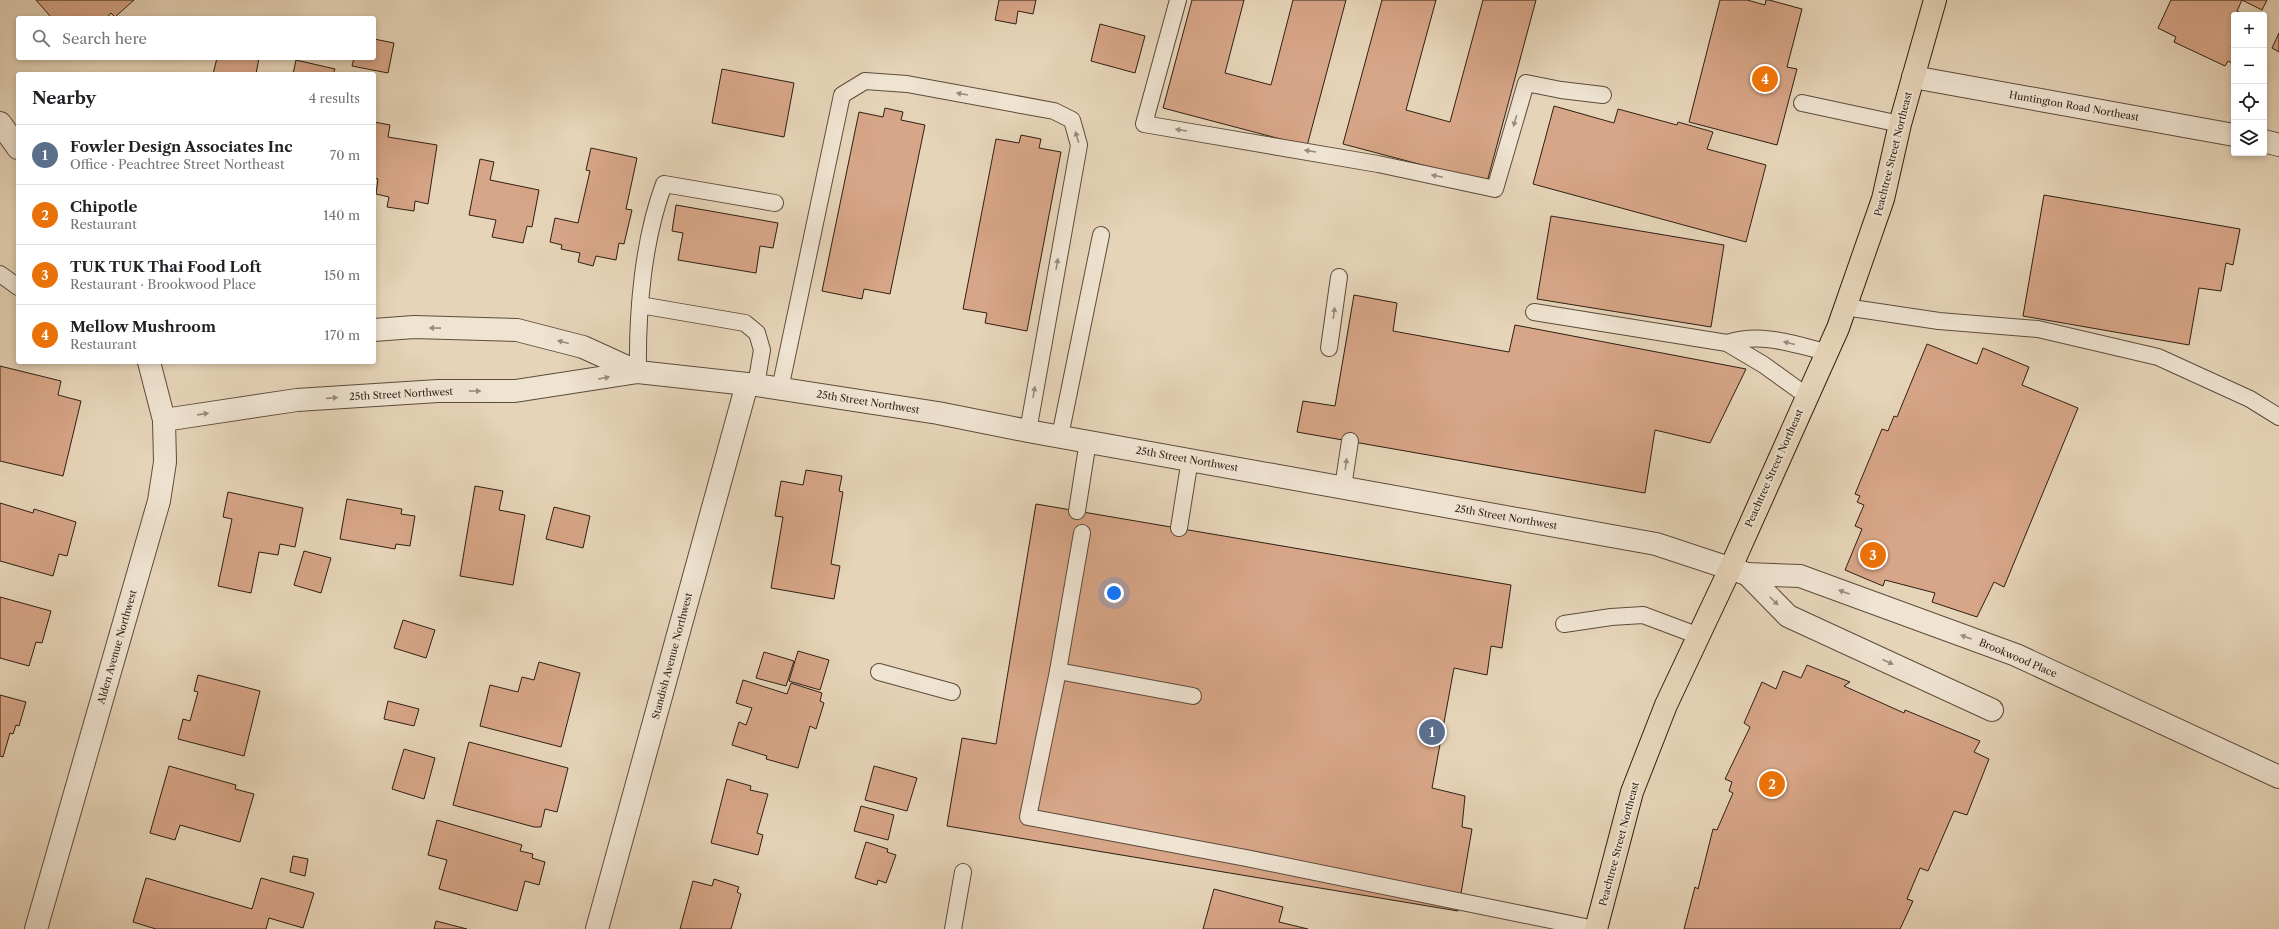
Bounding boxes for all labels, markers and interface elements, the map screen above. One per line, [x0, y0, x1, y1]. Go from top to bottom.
map controls [2231, 12, 2267, 156]
button: + [2231, 12, 2267, 48]
search box [16, 16, 376, 60]
icon: search [30, 27, 52, 49]
text: Search here [62, 29, 147, 48]
button: − [2231, 48, 2267, 84]
pin: 4 [1752, 64, 1778, 94]
button: locate [2231, 84, 2267, 120]
text: Nearby [32, 88, 96, 108]
street label: Huntington Road Northeast [2008, 88, 2140, 124]
text: 4 results [309, 90, 360, 106]
street label: Peachtree Street Northeast [1871, 90, 1915, 218]
one-way arrow [956, 91, 969, 97]
one-way arrow [1512, 115, 1518, 127]
button: layers [2231, 120, 2267, 156]
one-way arrow [1175, 127, 1187, 133]
one-way arrow [1074, 130, 1080, 142]
text: Fowler Design Associates Inc [70, 137, 293, 156]
text: 1 [42, 147, 48, 163]
text: 70 m [330, 147, 360, 163]
one-way arrow [1304, 148, 1316, 154]
text: Office · Peachtree Street Northeast [70, 156, 284, 172]
one-way arrow [1431, 173, 1443, 179]
text: Chipotle [70, 197, 138, 216]
text: 2 [41, 207, 49, 223]
text: 140 m [323, 207, 360, 223]
text: Restaurant [70, 216, 137, 232]
text: TUK TUK Thai Food Loft [70, 257, 261, 276]
one-way arrow [1055, 258, 1061, 270]
text: 3 [41, 267, 49, 283]
text: 150 m [324, 267, 360, 283]
text: Restaurant · Brookwood Place [70, 276, 256, 292]
one-way arrow [1331, 307, 1337, 319]
text: Mellow Mushroom [70, 317, 216, 336]
one-way arrow [429, 324, 441, 331]
text: 4 [41, 327, 49, 343]
text: 170 m [324, 327, 360, 343]
text: Restaurant [70, 336, 137, 352]
one-way arrow [557, 339, 569, 345]
one-way arrow [1782, 339, 1795, 345]
one-way arrow [598, 375, 611, 381]
street label: 25th Street Northwest [349, 385, 454, 403]
one-way arrow [1031, 386, 1037, 398]
street label: 25th Street Northwest [816, 387, 921, 417]
one-way arrow [469, 388, 482, 394]
one-way arrow [326, 395, 338, 402]
street label: Peachtree Street Northeast [1742, 406, 1806, 529]
one-way arrow [197, 411, 209, 417]
street label: 25th Street Northwest [1135, 444, 1240, 475]
one-way arrow [1343, 458, 1349, 470]
street label: 25th Street Northwest [1454, 502, 1559, 533]
pin: 3 [1860, 540, 1886, 570]
your location [1104, 583, 1124, 603]
street label: Alden Avenue Northwest [94, 588, 140, 707]
one-way arrow [1838, 588, 1850, 594]
street label: Standish Avenue Northwest [649, 591, 695, 721]
one-way arrow [1769, 596, 1779, 606]
one-way arrow [1960, 633, 1972, 639]
street label: Brookwood Place [1977, 636, 2059, 680]
one-way arrow [1882, 659, 1894, 665]
pin: 1 [1419, 717, 1445, 747]
pin: 2 [1759, 769, 1785, 799]
street label: Peachtree Street Northeast [1596, 780, 1642, 908]

